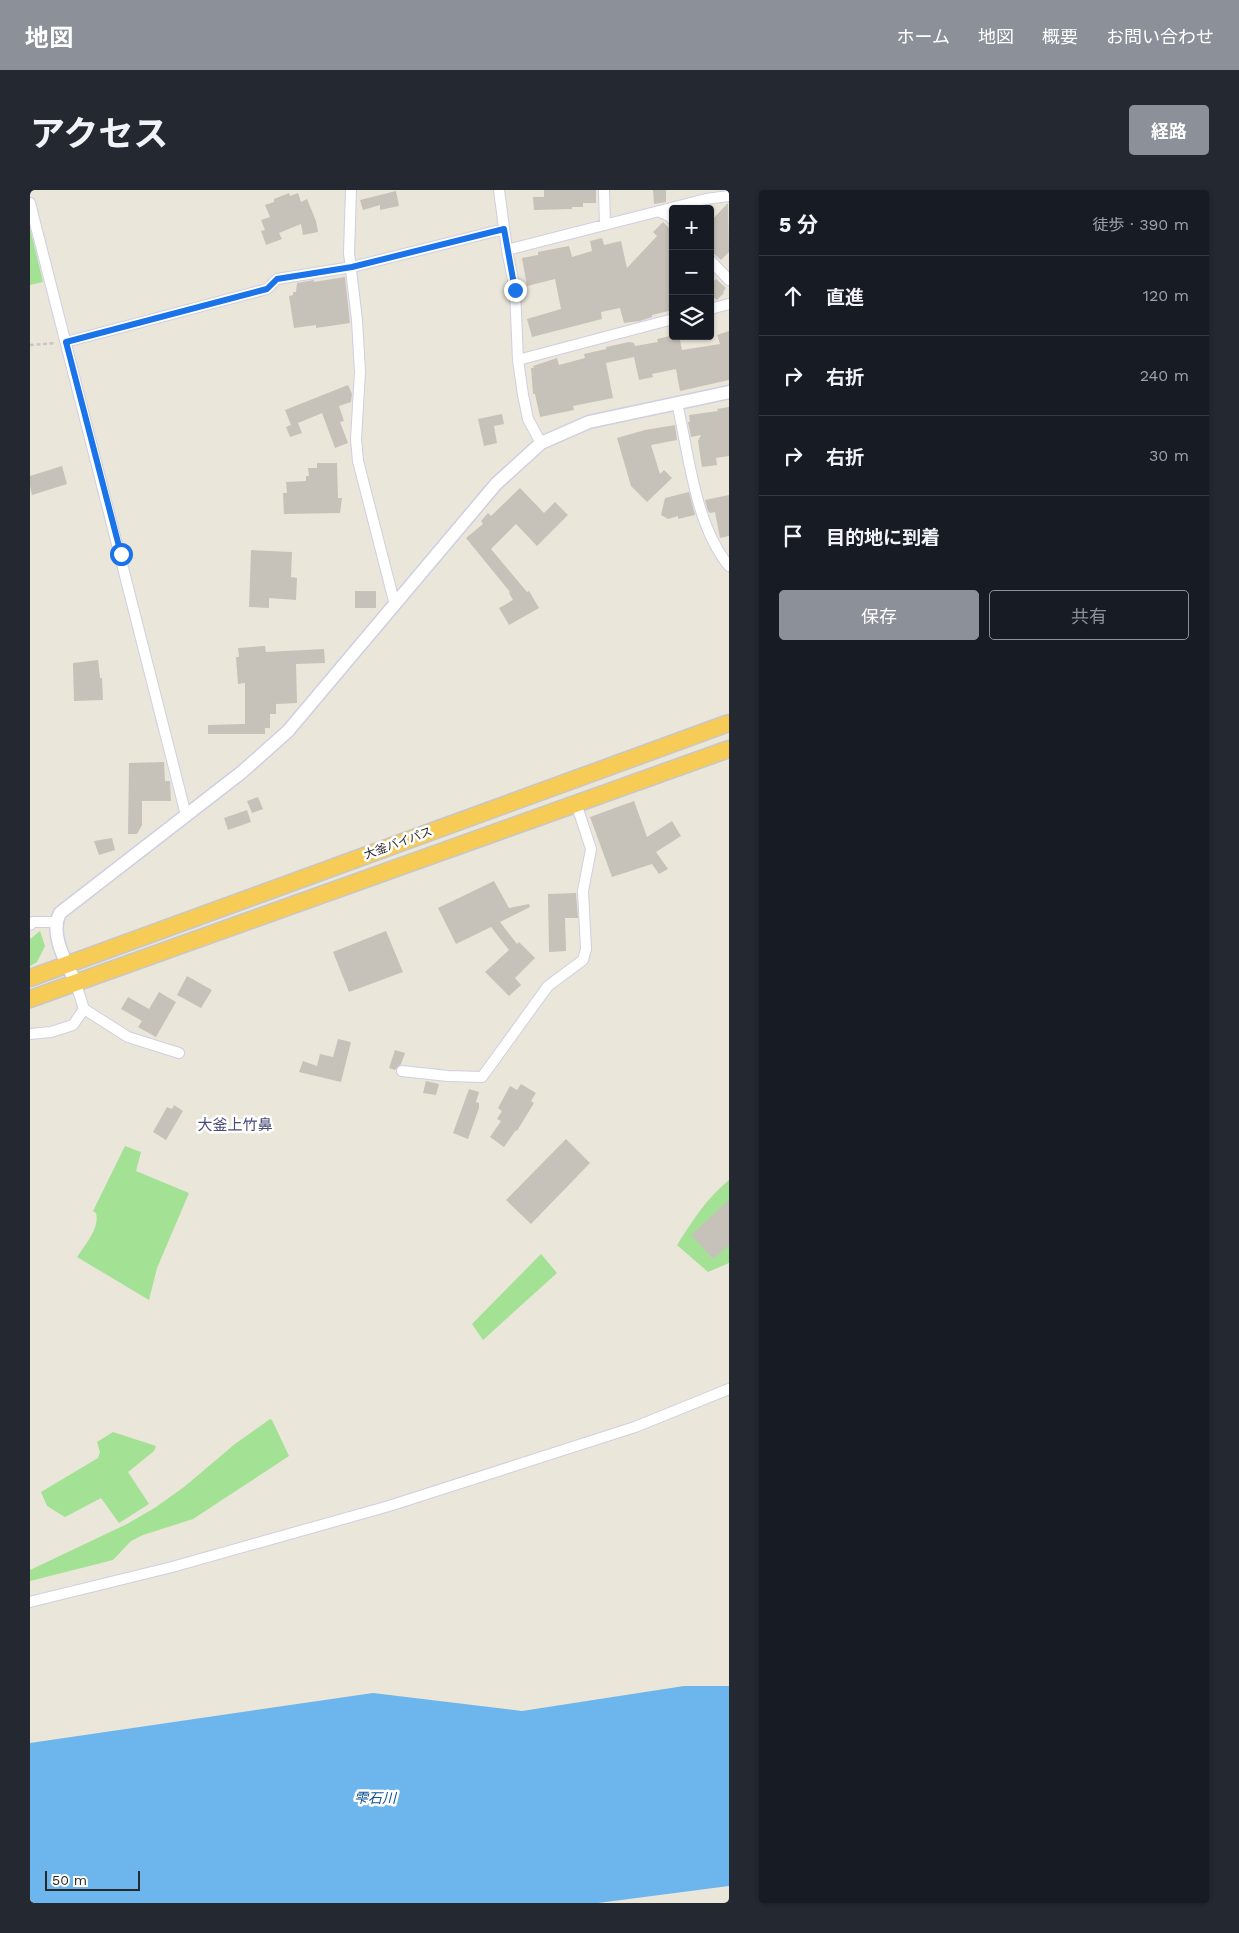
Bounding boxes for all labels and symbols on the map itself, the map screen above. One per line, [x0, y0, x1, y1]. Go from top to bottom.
route end [504, 279, 527, 302]
route start [110, 543, 133, 566]
street label: 大釜バイパス [362, 824, 434, 862]
district label: 大釜上竹鼻 [197, 1116, 273, 1134]
water label: 雫石川 [354, 1790, 398, 1806]
scale bar [45, 1868, 140, 1891]

